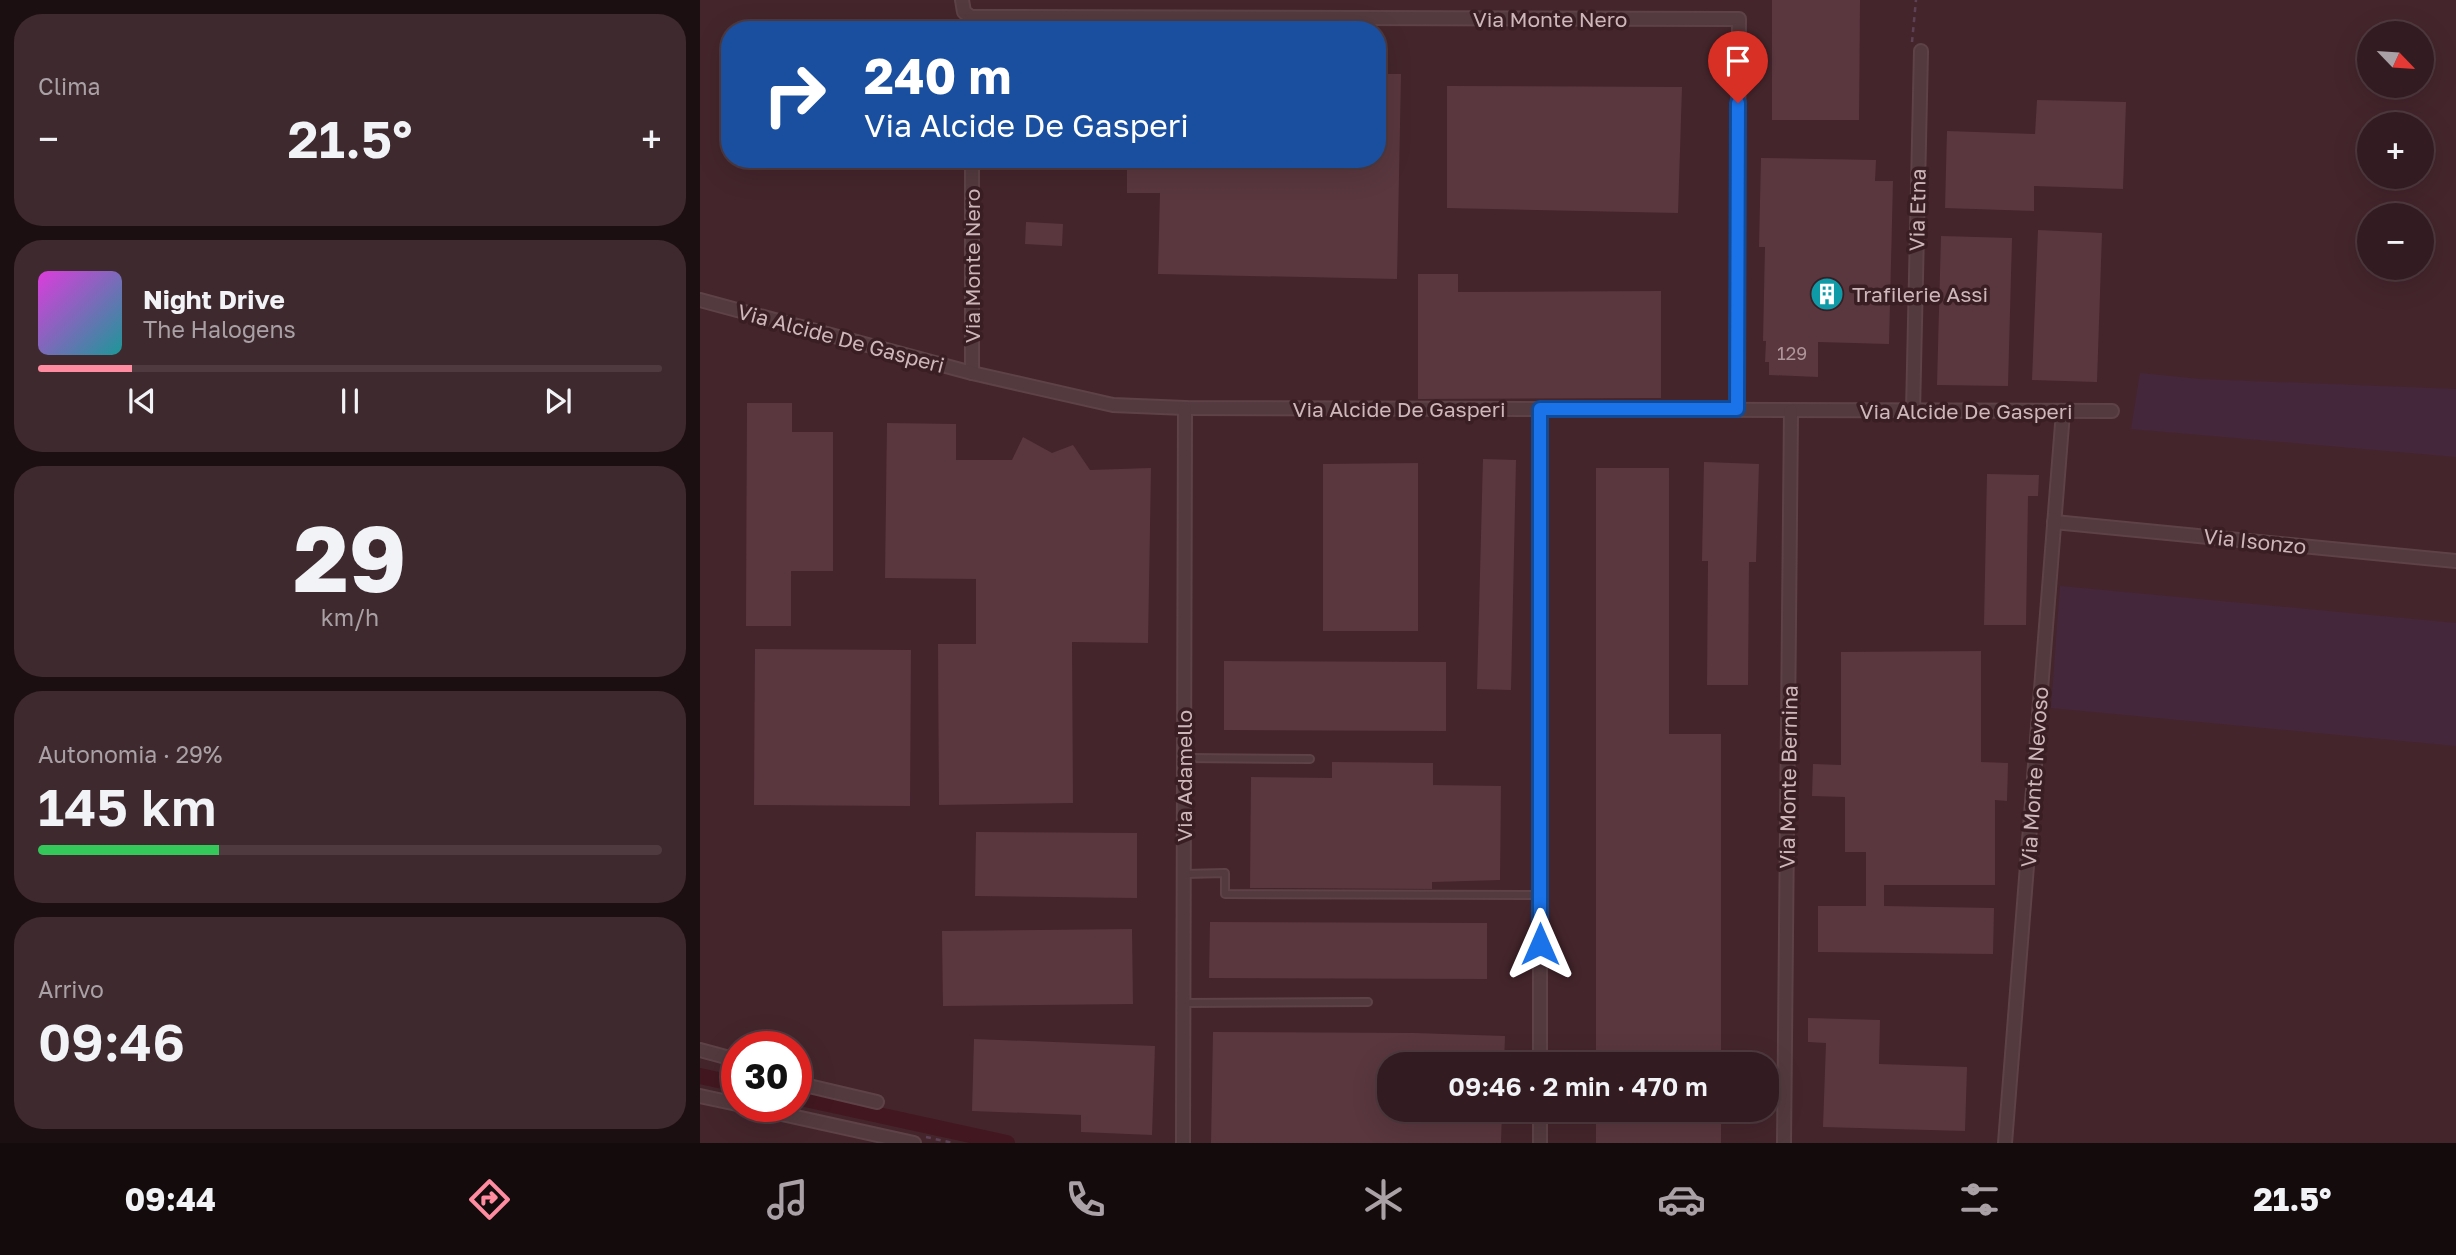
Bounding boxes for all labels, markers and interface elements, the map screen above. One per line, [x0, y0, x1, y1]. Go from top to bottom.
street label: Via Monte Nero [1473, 6, 1627, 32]
north arrow [2357, 21, 2434, 98]
map controls [2357, 21, 2434, 280]
pin [1708, 31, 1768, 103]
icon: arrive [1719, 42, 1757, 80]
text: 240 m [864, 46, 1012, 105]
icon: right [749, 49, 840, 140]
text: Clima [38, 72, 101, 100]
text: Via Alcide De Gasperi [864, 106, 1189, 144]
text: 21.5° [288, 107, 412, 169]
button: + [2357, 112, 2434, 189]
text: − [38, 116, 59, 161]
text: + [641, 116, 662, 161]
street label: Via Etna [1903, 168, 1931, 252]
street label: Via Monte Nero [959, 189, 985, 343]
button: − [2357, 203, 2434, 280]
building icon: Trafilerie Assi [1808, 275, 1846, 313]
place label: Trafilerie Assi [1852, 281, 1988, 307]
text: Night Drive [143, 284, 285, 315]
street label: Via Alcide De Gasperi [735, 298, 947, 378]
text: The Halogens [143, 315, 296, 343]
house number: 129 [1777, 342, 1807, 364]
icon: previous [123, 382, 161, 420]
icon: pause [331, 382, 369, 420]
icon: next [539, 382, 577, 420]
street label: Via Alcide De Gasperi [1292, 396, 1506, 422]
street label: Via Alcide De Gasperi [1859, 398, 2073, 424]
text: 29 [293, 503, 407, 612]
street label: Via Isonzo [2202, 523, 2308, 559]
text: km/h [321, 603, 379, 631]
street label: Via Monte Bernina [1773, 685, 1803, 869]
street label: Via Monte Nevoso [2015, 686, 2053, 868]
street label: Via Adamello [1171, 710, 1197, 842]
text: Autonomia · 29% [38, 740, 222, 768]
text: 145 km [38, 775, 216, 837]
position arrow [1503, 907, 1577, 981]
text: Arrivo [38, 975, 104, 1003]
text: 09:46 [38, 1010, 185, 1072]
speed limit sign: 30 [721, 1031, 812, 1122]
text: 09:46 · 2 min · 470 m [1448, 1071, 1708, 1102]
icon: directions [465, 1175, 514, 1224]
icon: music [763, 1175, 812, 1224]
icon: phone [1061, 1175, 1110, 1224]
icon: climate [1359, 1175, 1408, 1224]
icon: car [1657, 1175, 1706, 1224]
icon: filters [1955, 1175, 2004, 1224]
text: 09:44 [125, 1180, 216, 1218]
text: 21.5° [2253, 1180, 2331, 1218]

